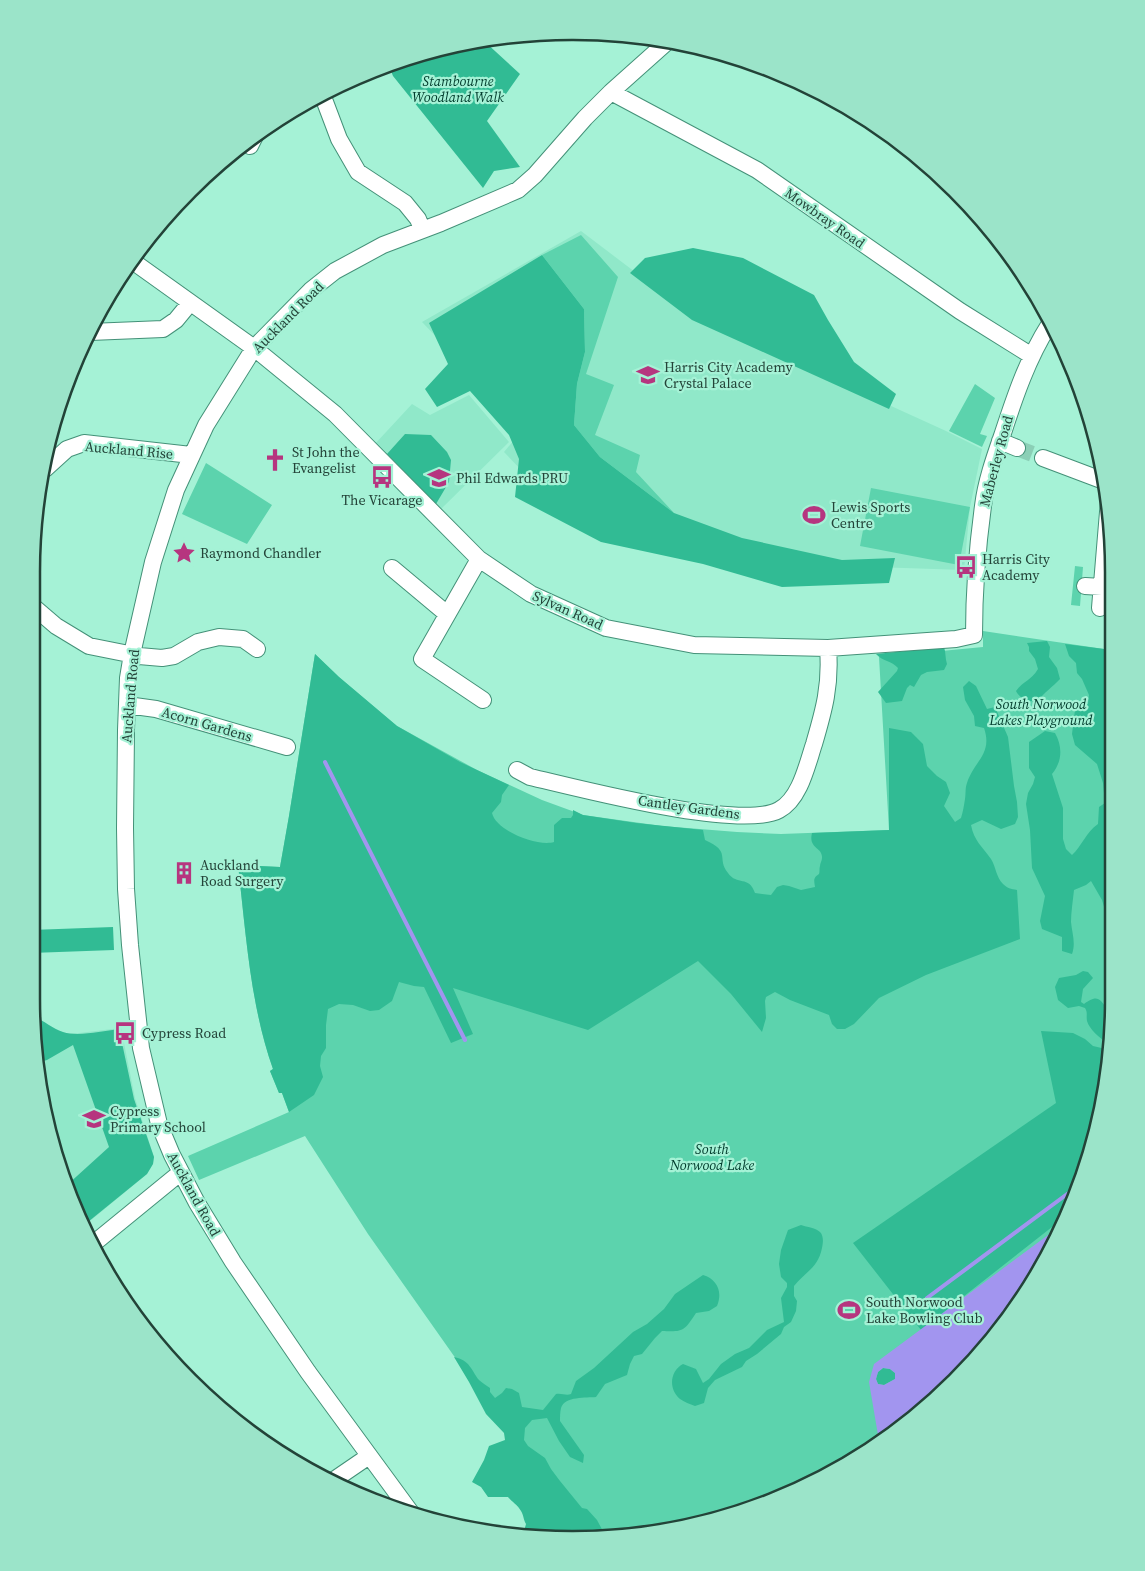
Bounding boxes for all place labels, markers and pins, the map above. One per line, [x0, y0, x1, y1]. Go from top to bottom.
place label: Harris City Academy Crystal Palace [664, 357, 793, 393]
school or university icon: Harris City Academy Crystal Palace [635, 362, 661, 388]
place label: St John the Evangelist [292, 442, 360, 478]
church icon: St John the Evangelist [262, 447, 288, 473]
bus stop icon: The Vicarage [369, 464, 395, 490]
school or university icon: Phil Edwards PRU [426, 465, 452, 491]
place label: Phil Edwards PRU [456, 468, 568, 488]
place label: The Vicarage [342, 490, 422, 510]
place label: Lewis Sports Centre [831, 497, 910, 533]
sports icon: Lewis Sports Centre [801, 502, 827, 528]
place icon: Raymond Chandler [171, 540, 197, 566]
place label: Raymond Chandler [200, 543, 321, 563]
place label: Harris City Academy [982, 549, 1051, 585]
bus stop icon: Harris City Academy [953, 554, 979, 580]
place label: Auckland Road Surgery [200, 855, 284, 891]
building icon: Auckland Road Surgery [171, 860, 197, 886]
bus stop icon: Cypress Road [112, 1020, 138, 1046]
place label: Cypress Road [142, 1023, 226, 1043]
place label: Cypress Primary School [110, 1101, 206, 1137]
school or university icon: Cypress Primary School [81, 1106, 107, 1132]
place label: South Norwood Lake Bowling Club [866, 1292, 983, 1328]
sports icon: South Norwood Lake Bowling Club [836, 1297, 862, 1323]

